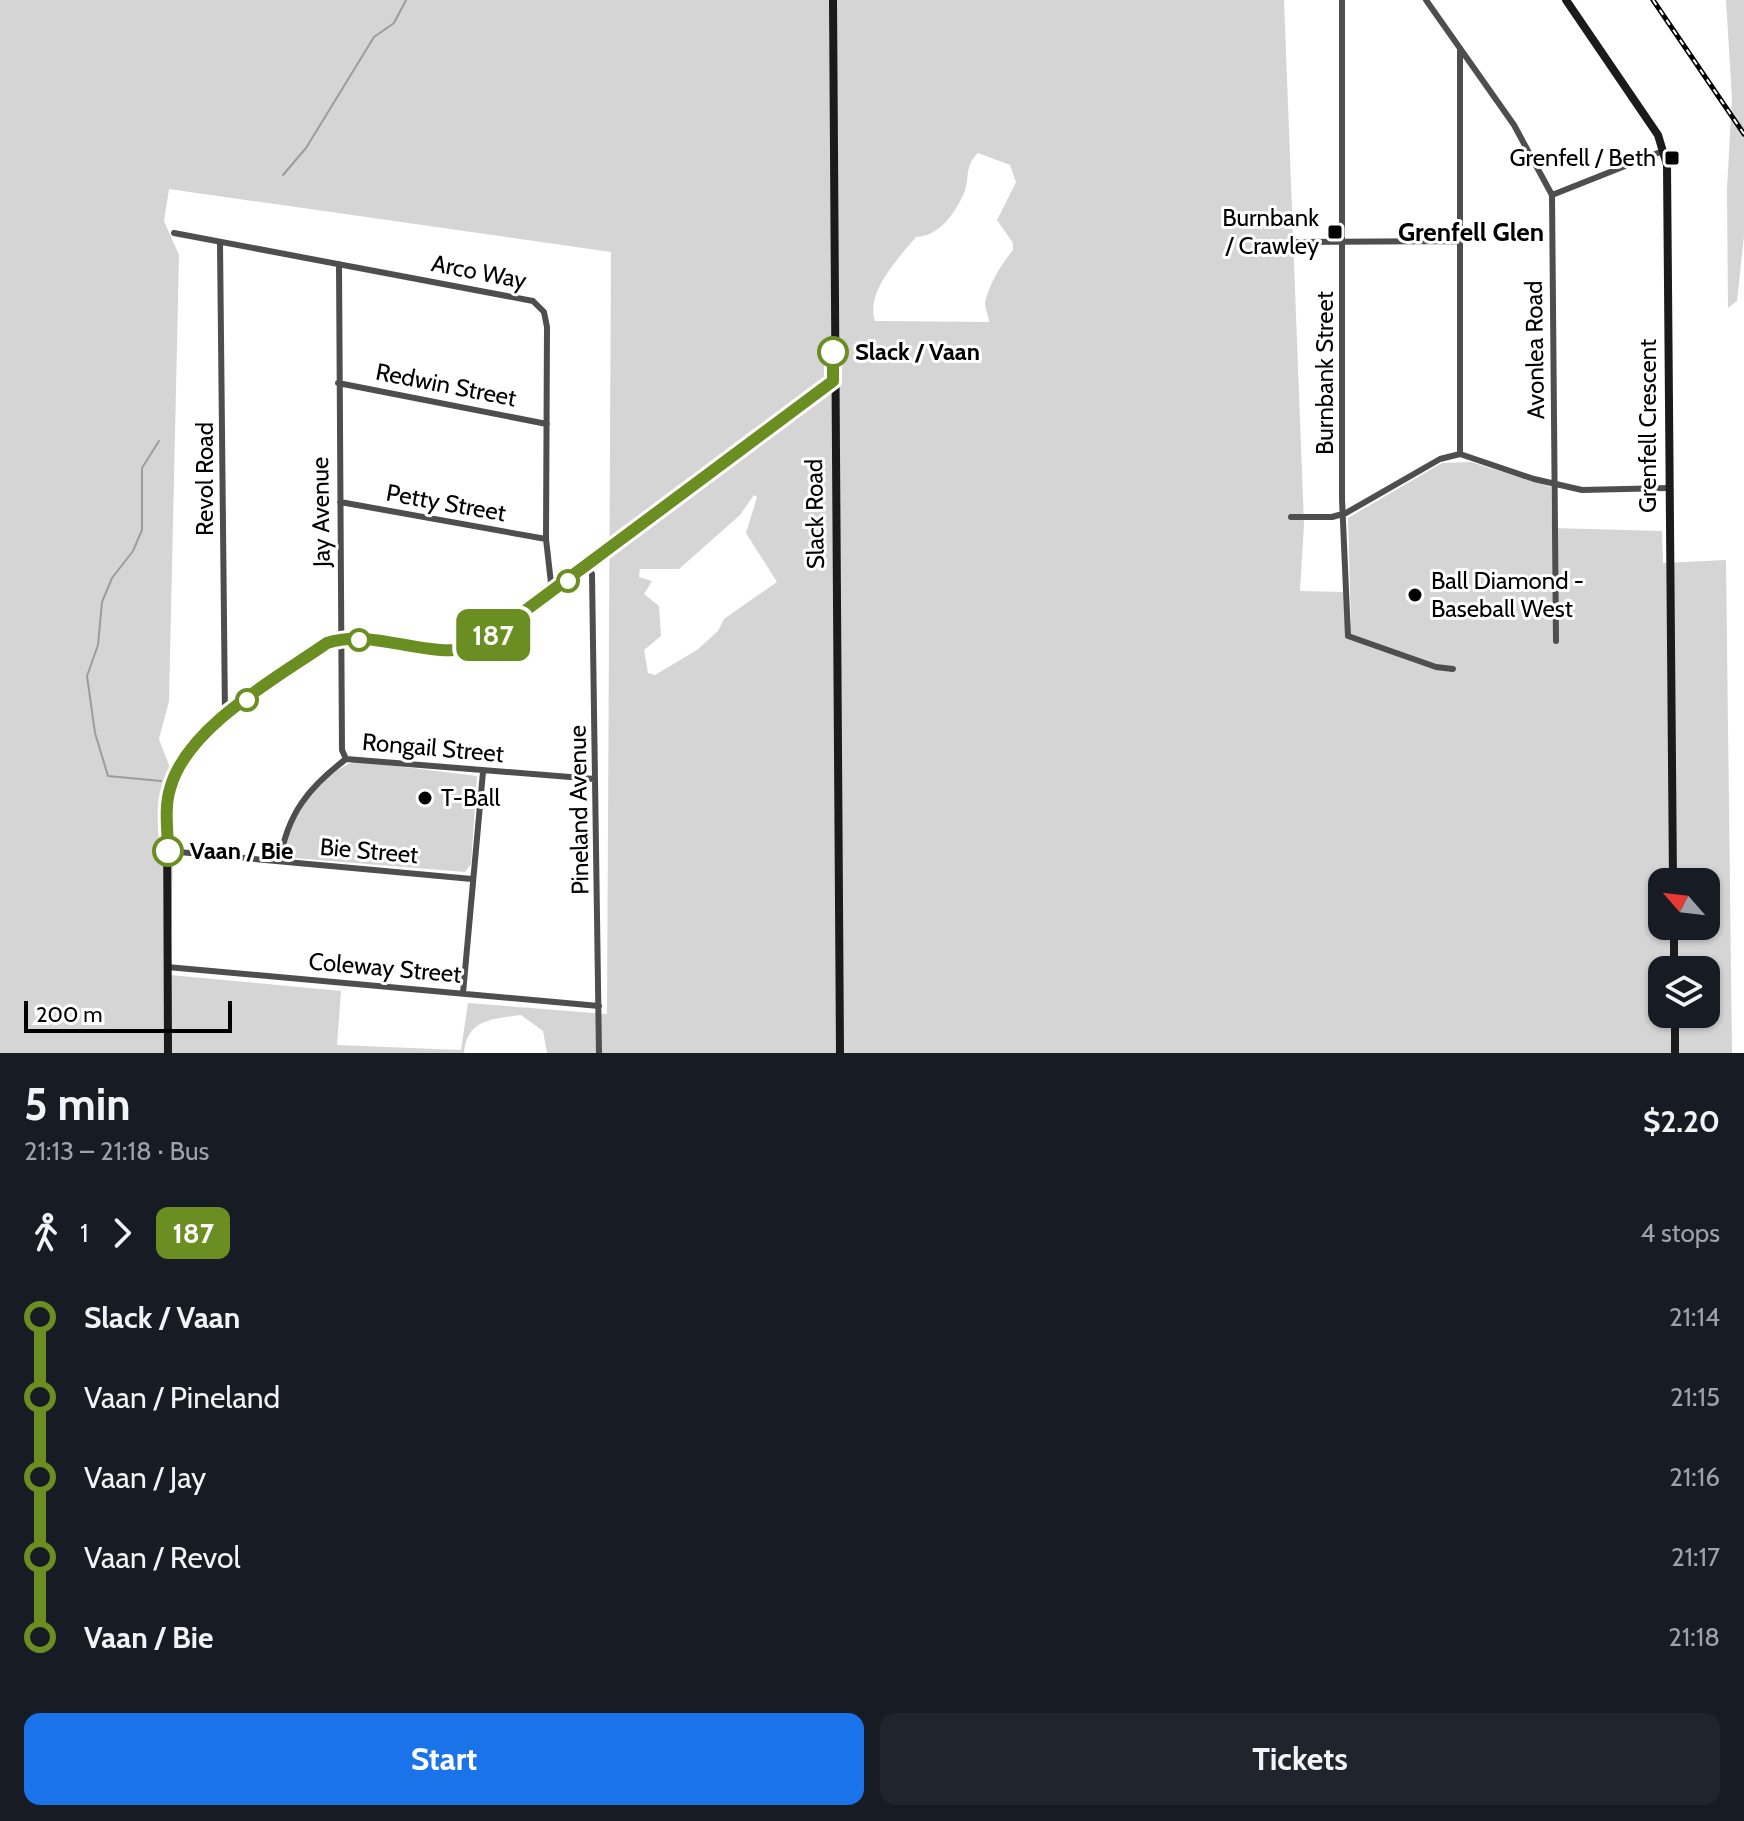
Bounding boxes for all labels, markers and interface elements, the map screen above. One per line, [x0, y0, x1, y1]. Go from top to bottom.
place label: Grenfell / Beth [1510, 143, 1656, 172]
marker: Grenfell / Beth [1663, 149, 1681, 167]
place label: Burnbank / Crawley [1222, 203, 1319, 260]
district label: Grenfell Glen [1398, 216, 1544, 248]
marker: Burnbank / Crawley [1326, 223, 1344, 241]
street label: Arco Way [429, 248, 529, 295]
street label: Avonlea Road [1519, 280, 1550, 420]
street label: Burnbank Street [1310, 291, 1339, 455]
marker: Slack / Vaan [818, 337, 848, 367]
place label: Slack / Vaan [855, 337, 980, 366]
street label: Grenfell Crescent [1633, 339, 1662, 513]
street label: Redwin Street [373, 357, 519, 412]
street label: Revol Road [190, 422, 219, 536]
street label: Jay Avenue [305, 456, 336, 569]
street label: Slack Road [799, 459, 830, 569]
street label: Petty Street [384, 478, 508, 527]
place label: Ball Diamond - Baseball West [1431, 566, 1584, 623]
unlabelled marker [557, 570, 579, 592]
marker: Ball Diamond - Baseball West [1406, 586, 1424, 604]
line badge: 187 [447, 609, 539, 661]
text: 187 [472, 618, 514, 652]
unlabelled marker [348, 629, 370, 651]
unlabelled marker [236, 689, 258, 711]
street label: Pineland Avenue [563, 725, 594, 895]
street label: Rongail Street [361, 727, 505, 768]
place label: T-Ball [441, 783, 501, 812]
marker: T-Ball [416, 789, 434, 807]
street label: Bie Street [319, 832, 419, 869]
marker: Vaan / Bie [153, 836, 183, 866]
place label: Vaan / Bie [190, 836, 293, 865]
north arrow [1648, 868, 1720, 940]
map controls [1648, 868, 1720, 1028]
street label: Coleway Street [308, 946, 463, 989]
button: layers [1648, 956, 1720, 1028]
scale bar [24, 997, 232, 1033]
text: 200 m [36, 1001, 102, 1028]
text: 5 min [24, 1078, 131, 1131]
text: $2.20 [1643, 1103, 1720, 1140]
text: 21:13 – 21:18 · Bus [24, 1135, 209, 1167]
icon: walk [24, 1211, 68, 1255]
icon: forward [100, 1211, 144, 1255]
text: 187 [172, 1216, 214, 1250]
text: 1 [80, 1217, 88, 1249]
text: 4 stops [1640, 1217, 1720, 1249]
text: Slack / Vaan [84, 1299, 240, 1336]
text: 21:14 [1669, 1301, 1720, 1333]
text: Vaan / Pineland [84, 1379, 280, 1416]
text: 21:15 [1670, 1381, 1720, 1413]
text: Vaan / Jay [84, 1459, 206, 1496]
text: 21:16 [1669, 1461, 1720, 1493]
text: Vaan / Revol [84, 1539, 241, 1576]
text: 21:17 [1671, 1541, 1720, 1573]
text: Vaan / Bie [84, 1619, 213, 1656]
text: 21:18 [1668, 1621, 1720, 1653]
button: Start [24, 1713, 864, 1805]
button: Tickets [880, 1713, 1720, 1805]

